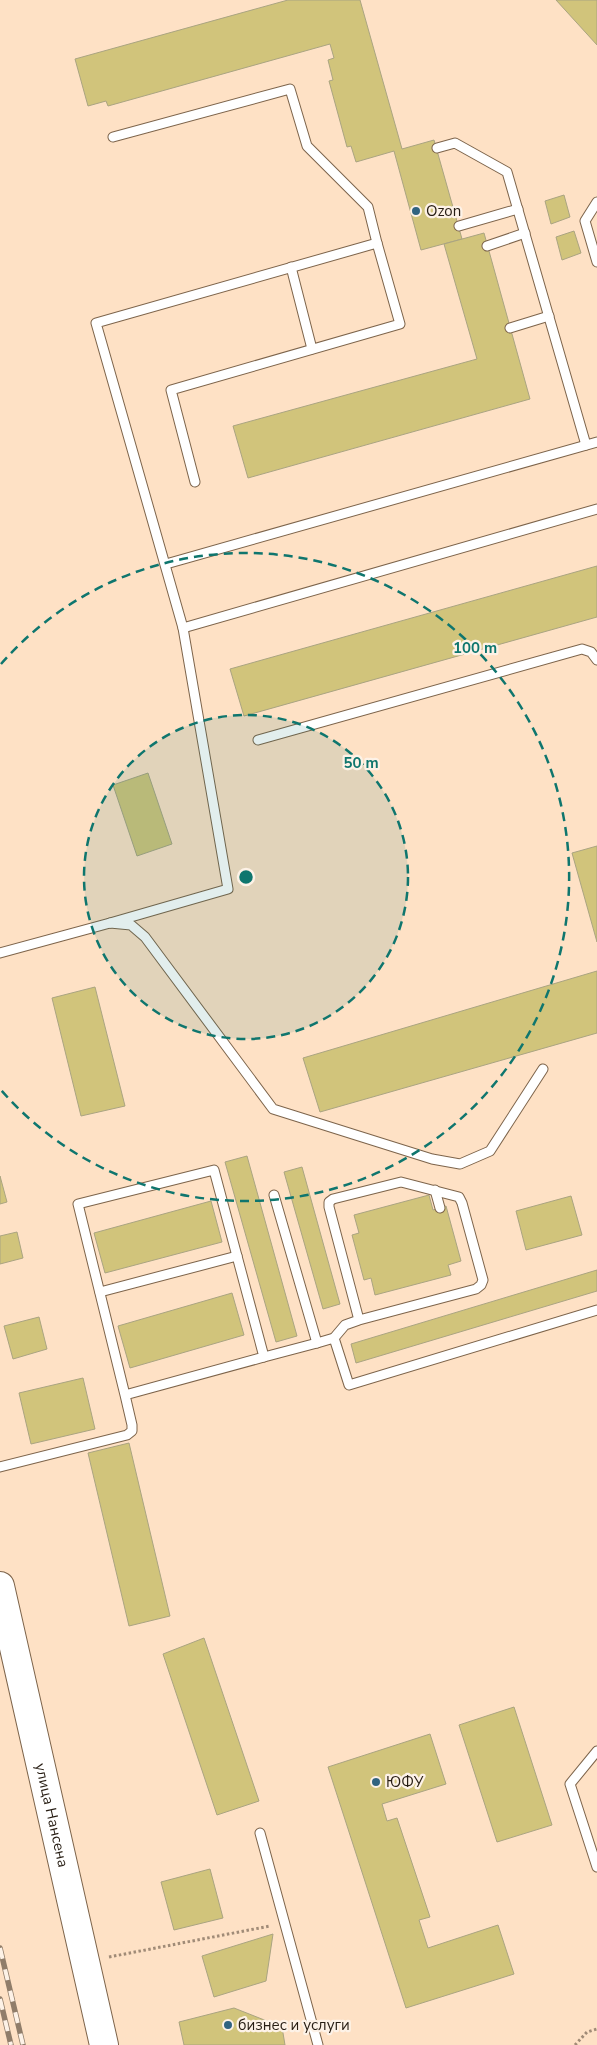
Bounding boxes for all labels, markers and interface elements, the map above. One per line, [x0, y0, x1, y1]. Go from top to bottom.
place label: Ozon [426, 201, 461, 221]
marker: Ozon [410, 205, 422, 217]
text: 100 m [453, 638, 497, 658]
text: 50 m [343, 753, 379, 773]
centre of rings [237, 868, 255, 886]
street label: улица Нансена [30, 1761, 73, 1869]
place label: ЮФУ [386, 1772, 424, 1792]
marker: ЮФУ [370, 1776, 382, 1788]
place label: бизнес и услуги [238, 2015, 350, 2035]
marker: бизнес и услуги [222, 2019, 234, 2031]

